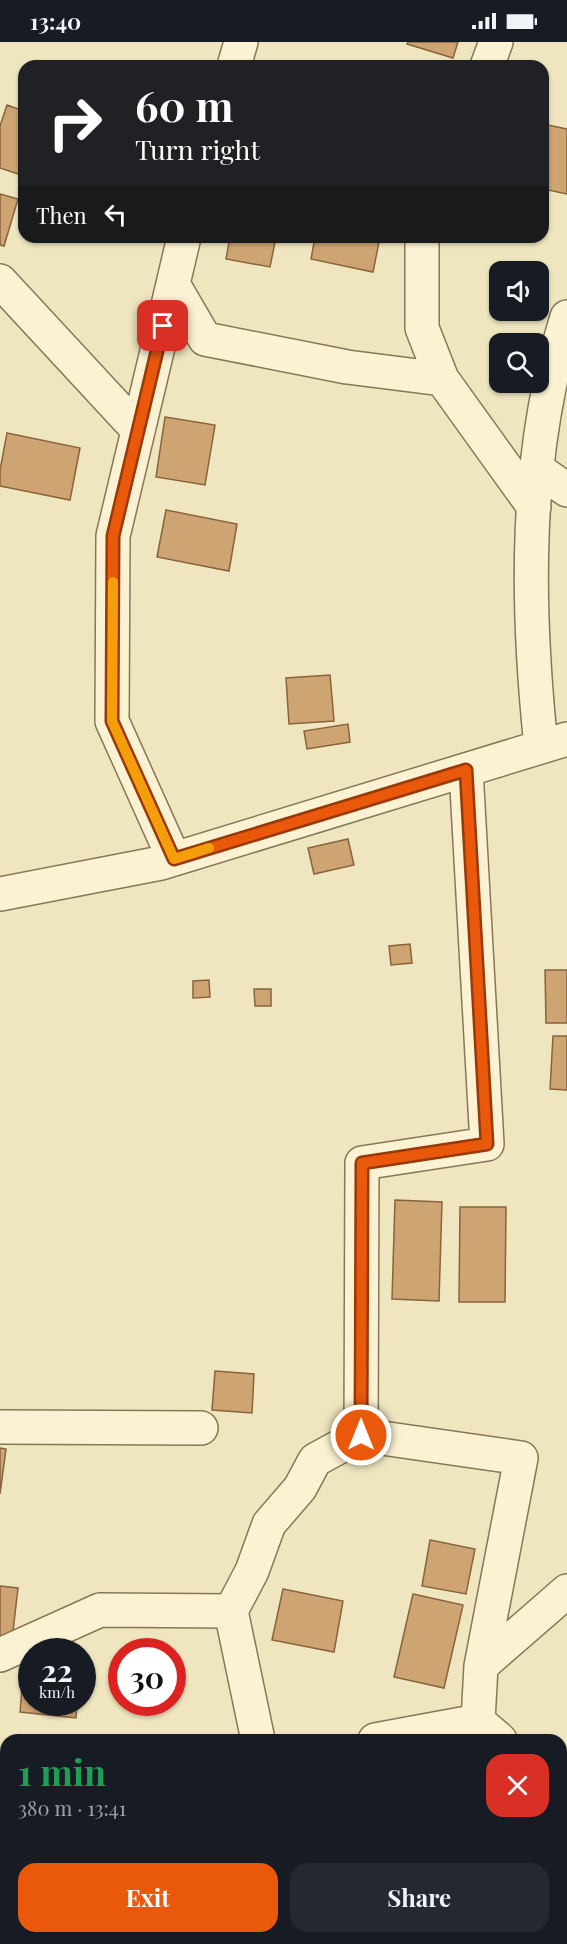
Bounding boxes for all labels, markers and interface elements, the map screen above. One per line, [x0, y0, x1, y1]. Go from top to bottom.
text: 13:40 [30, 6, 81, 36]
text: 60 m [135, 77, 233, 133]
icon: right [36, 84, 114, 162]
text: Turn right [135, 131, 260, 167]
icon: left [99, 198, 132, 231]
text: Then [36, 200, 87, 230]
map controls [489, 261, 549, 393]
button: sound [489, 261, 549, 321]
pin [137, 300, 188, 351]
icon: arrive [146, 309, 179, 342]
button: search [489, 333, 549, 393]
position arrow [329, 1403, 393, 1467]
speed limit sign: 30 [108, 1638, 186, 1716]
text: 22 [41, 1650, 73, 1690]
text: km/h [39, 1682, 75, 1702]
text: 1 min [18, 1747, 106, 1795]
button: close [486, 1754, 549, 1817]
text: 380 m · 13:41 [18, 1794, 126, 1821]
button: Exit [18, 1863, 278, 1932]
button: Share [290, 1863, 549, 1932]

